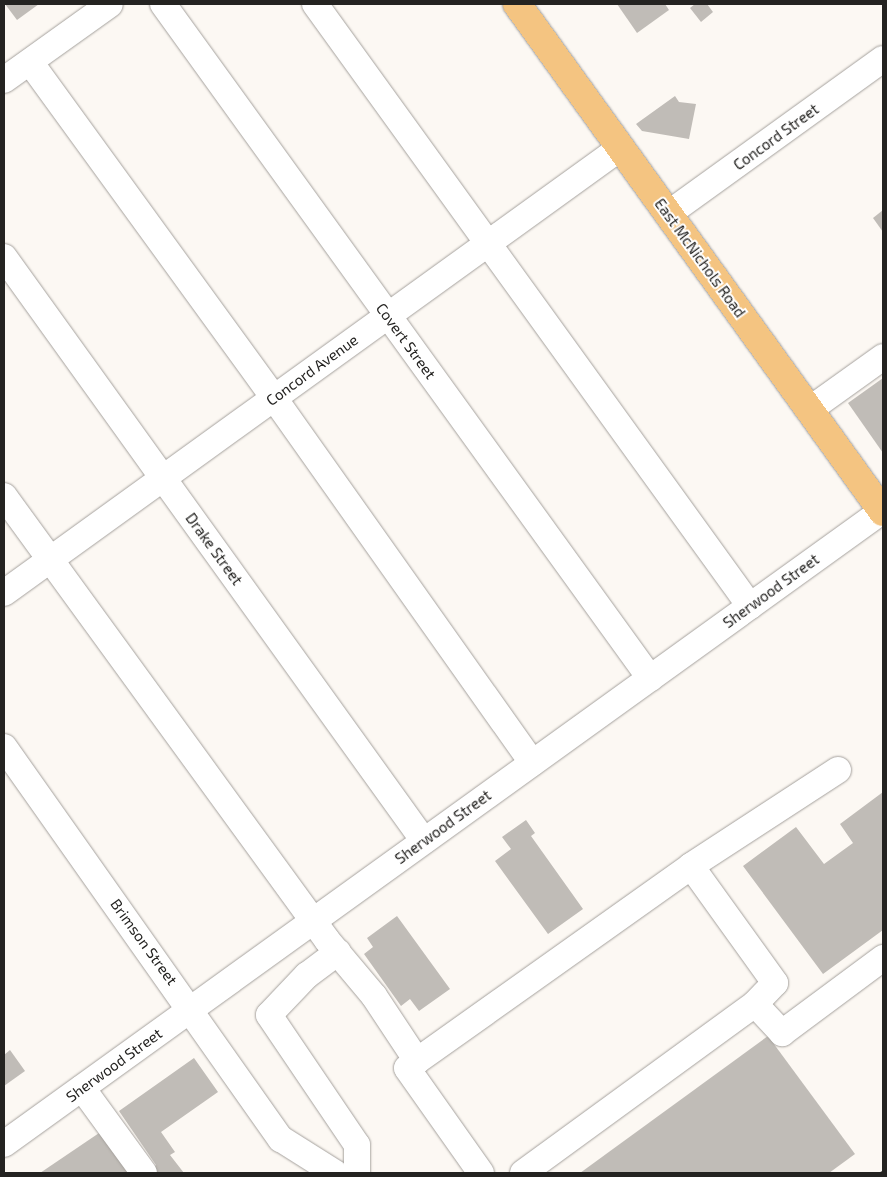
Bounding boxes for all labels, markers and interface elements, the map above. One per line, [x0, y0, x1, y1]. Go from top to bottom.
street label: Concord Street [730, 100, 822, 174]
street label: East McNichols Road [651, 195, 749, 321]
street label: Covert Street [372, 299, 440, 383]
street label: Concord Avenue [262, 331, 362, 409]
street label: Drake Street [182, 509, 246, 589]
street label: Sherwood Street [720, 550, 822, 632]
street label: Sherwood Street [392, 786, 494, 868]
street label: Brimson Street [107, 895, 181, 989]
street label: Sherwood Street [63, 1024, 165, 1106]

